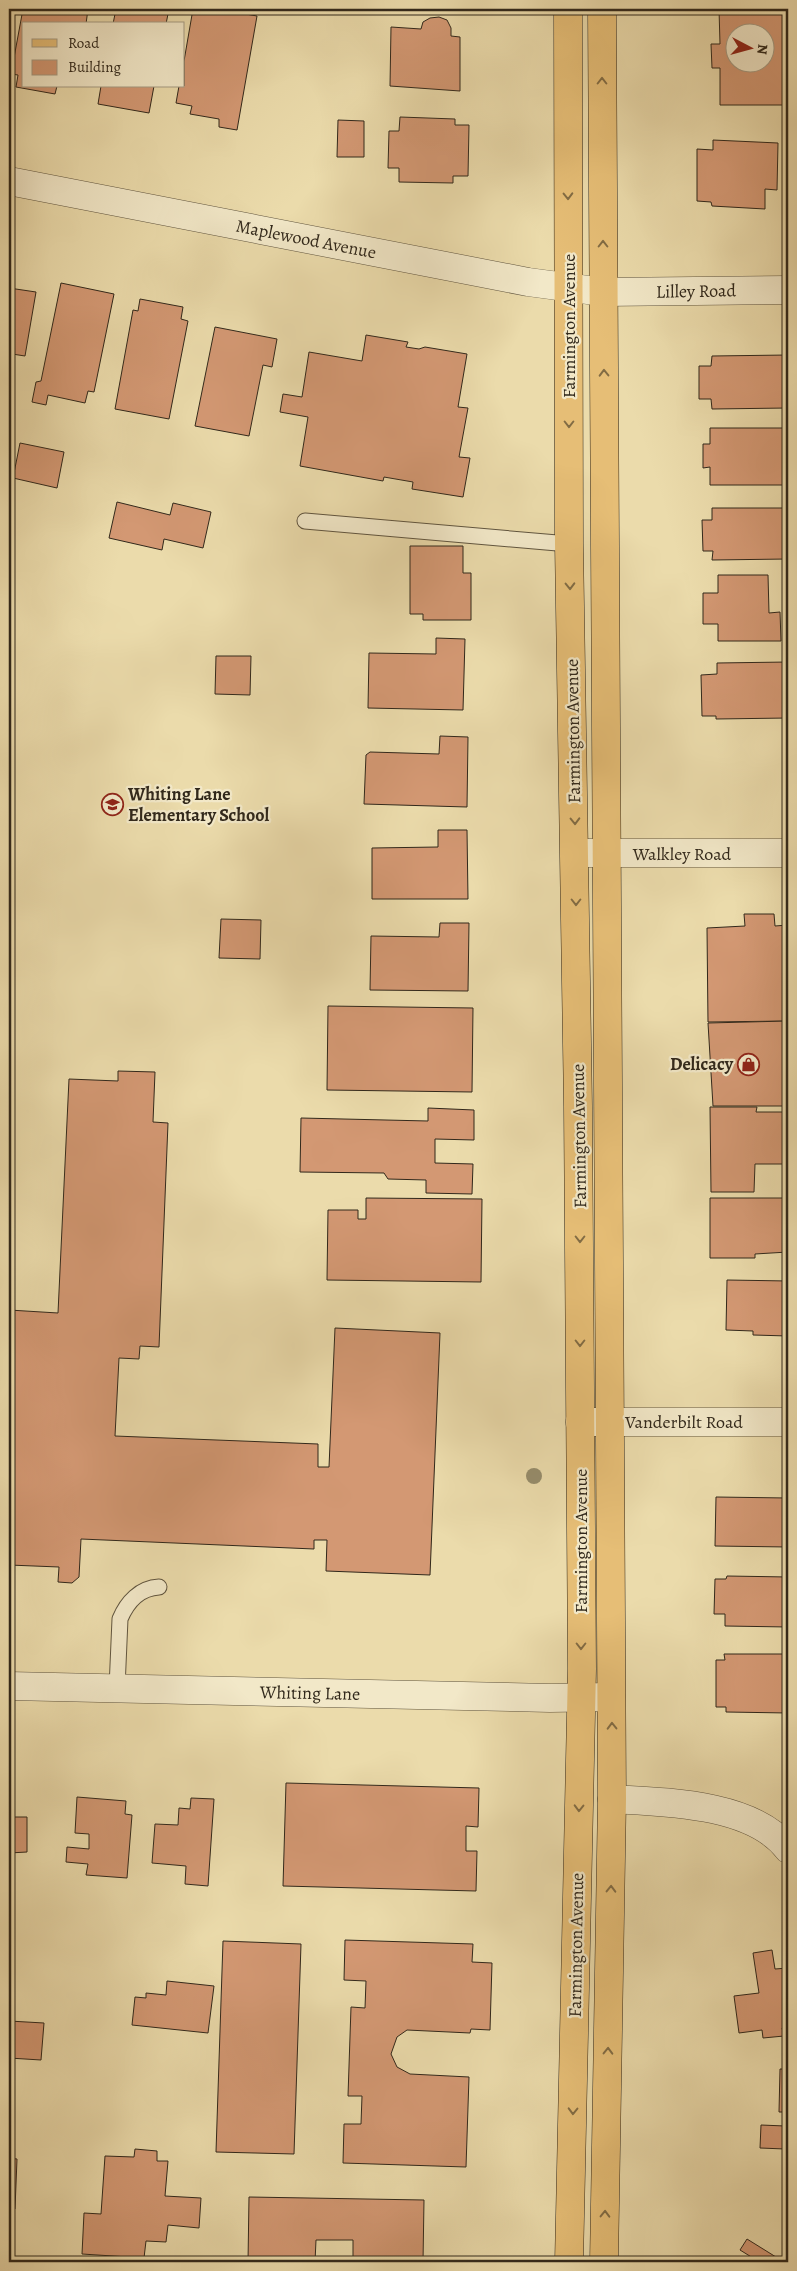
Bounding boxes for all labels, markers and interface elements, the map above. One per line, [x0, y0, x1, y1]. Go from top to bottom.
legend [22, 22, 185, 88]
north arrow [724, 22, 774, 72]
text: Road [68, 33, 100, 53]
text: N [752, 43, 772, 55]
text: Building [68, 57, 121, 77]
one-way arrow [597, 77, 607, 84]
one-way arrow [563, 193, 573, 201]
street label: Maplewood Avenue [234, 214, 378, 264]
one-way arrow [598, 239, 608, 247]
street label: Farmington Avenue [557, 254, 581, 398]
street label: Lilley Road [656, 278, 737, 304]
one-way arrow [599, 369, 609, 377]
one-way arrow [564, 420, 574, 428]
one-way arrow [565, 582, 576, 590]
street label: Farmington Avenue [560, 659, 586, 803]
place label: Whiting Lane Elementary School [127, 782, 270, 827]
school or university icon: Whiting Lane Elementary School [100, 792, 124, 816]
one-way arrow [570, 818, 580, 826]
street label: Walkley Road [632, 842, 732, 866]
one-way arrow [571, 898, 581, 906]
place label: Delicacy [670, 1052, 734, 1076]
shop icon: Delicacy [737, 1052, 761, 1076]
street label: Farmington Avenue [566, 1064, 592, 1208]
one-way arrow [575, 1236, 585, 1244]
one-way arrow [575, 1339, 585, 1347]
street label: Vanderbilt Road [624, 1410, 743, 1434]
street label: Farmington Avenue [569, 1469, 593, 1613]
one-way arrow [576, 1642, 586, 1650]
street label: Whiting Lane [259, 1680, 360, 1706]
one-way arrow [606, 1722, 617, 1730]
one-way arrow [574, 1804, 585, 1812]
street label: Farmington Avenue [563, 1873, 589, 2017]
one-way arrow [606, 1884, 616, 1892]
one-way arrow [603, 2047, 613, 2054]
one-way arrow [568, 2107, 578, 2115]
one-way arrow [600, 2209, 610, 2217]

